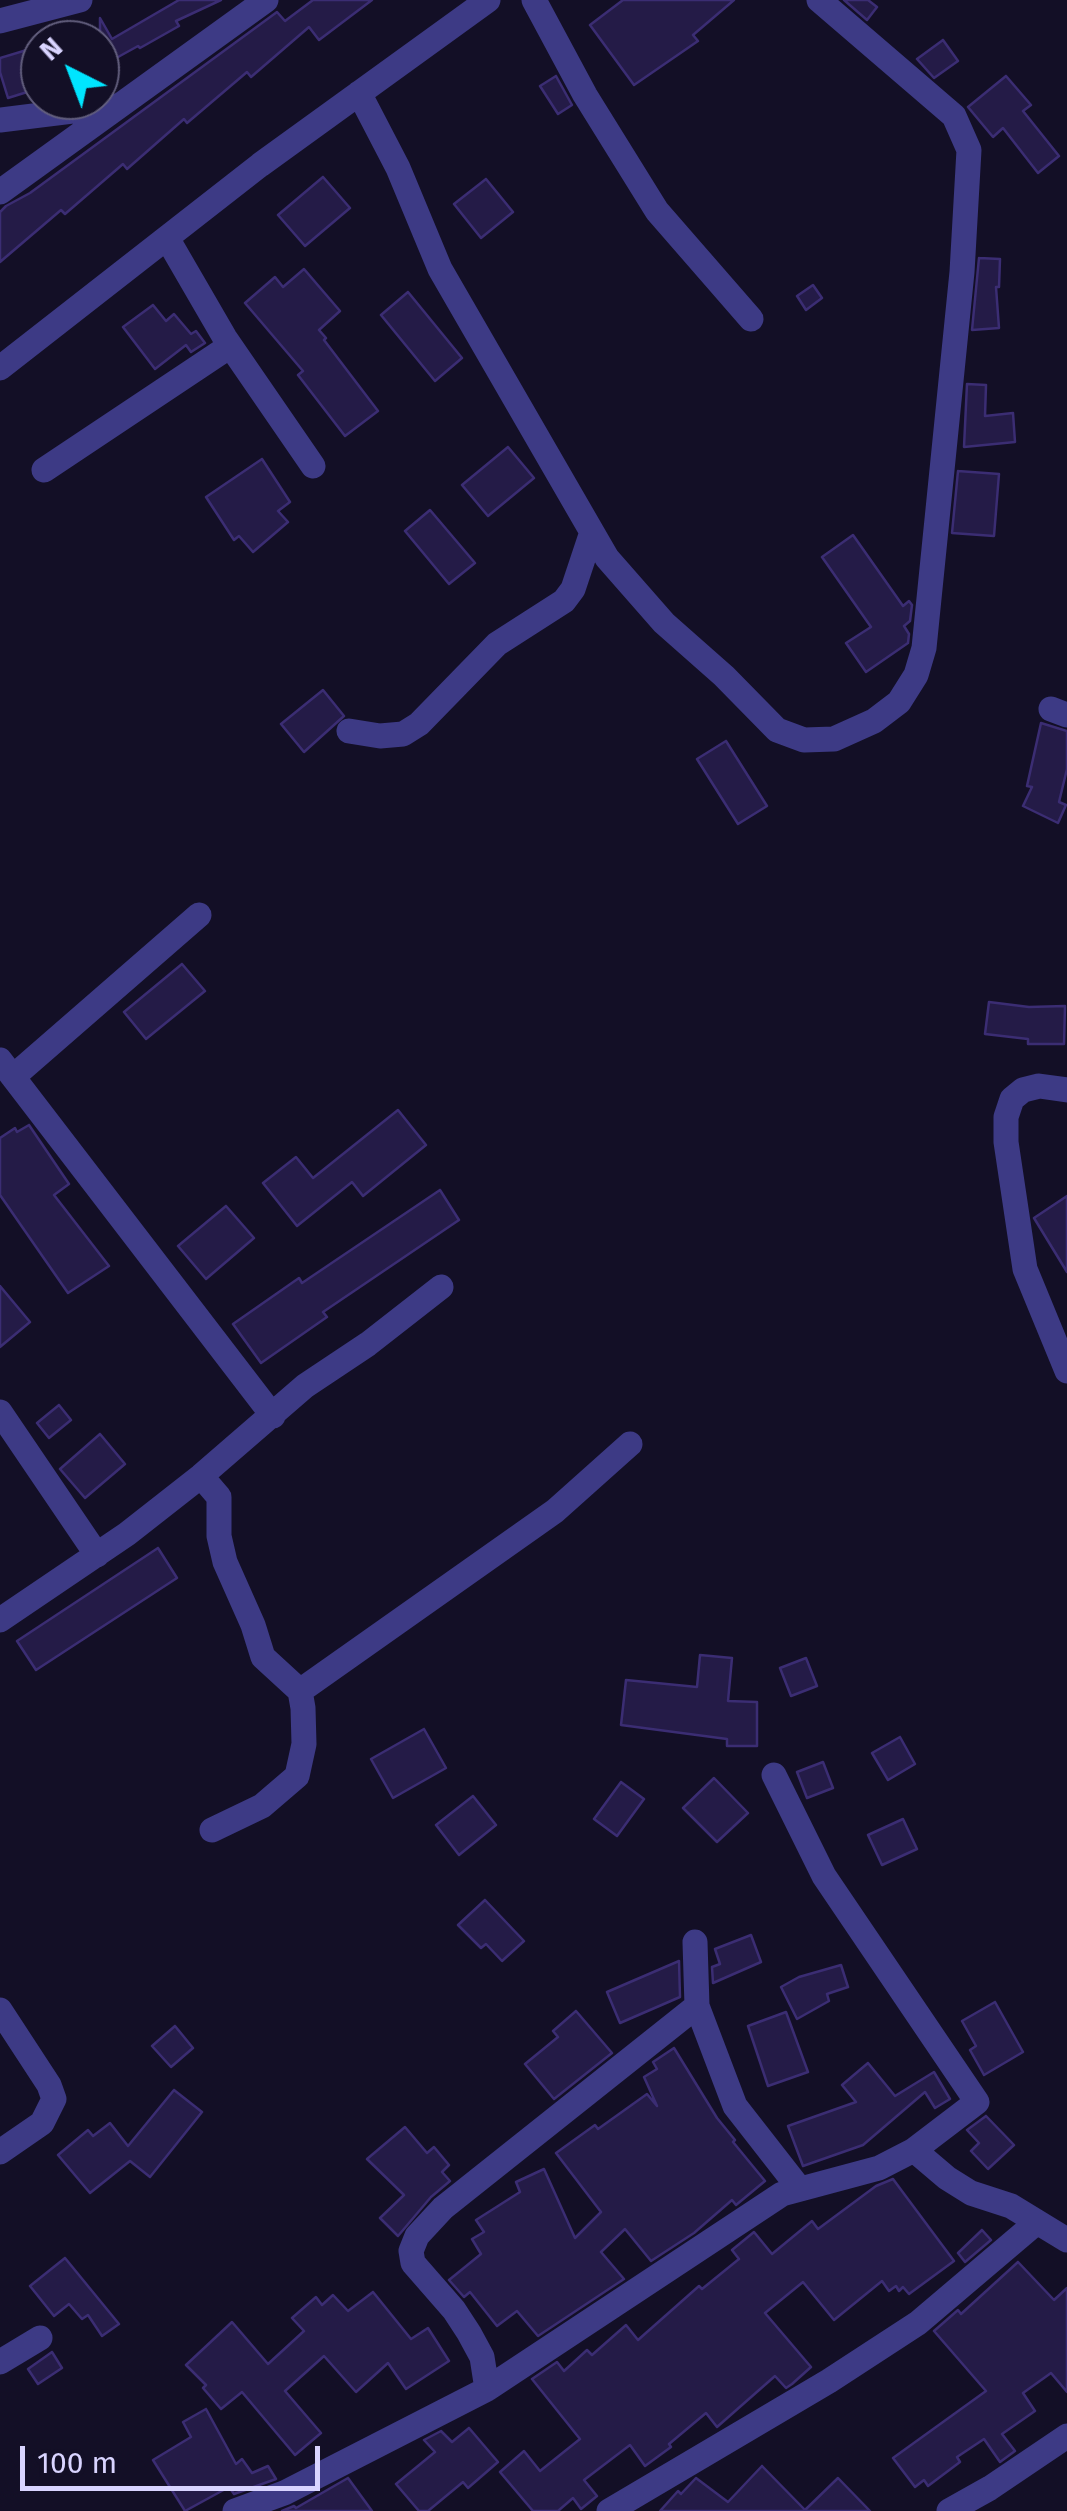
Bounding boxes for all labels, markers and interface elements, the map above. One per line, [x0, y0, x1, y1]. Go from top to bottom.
north arrow [20, 20, 120, 120]
text: N [33, 30, 69, 67]
scale bar [25, 2426, 325, 2488]
text: 100 m [37, 2445, 117, 2481]

